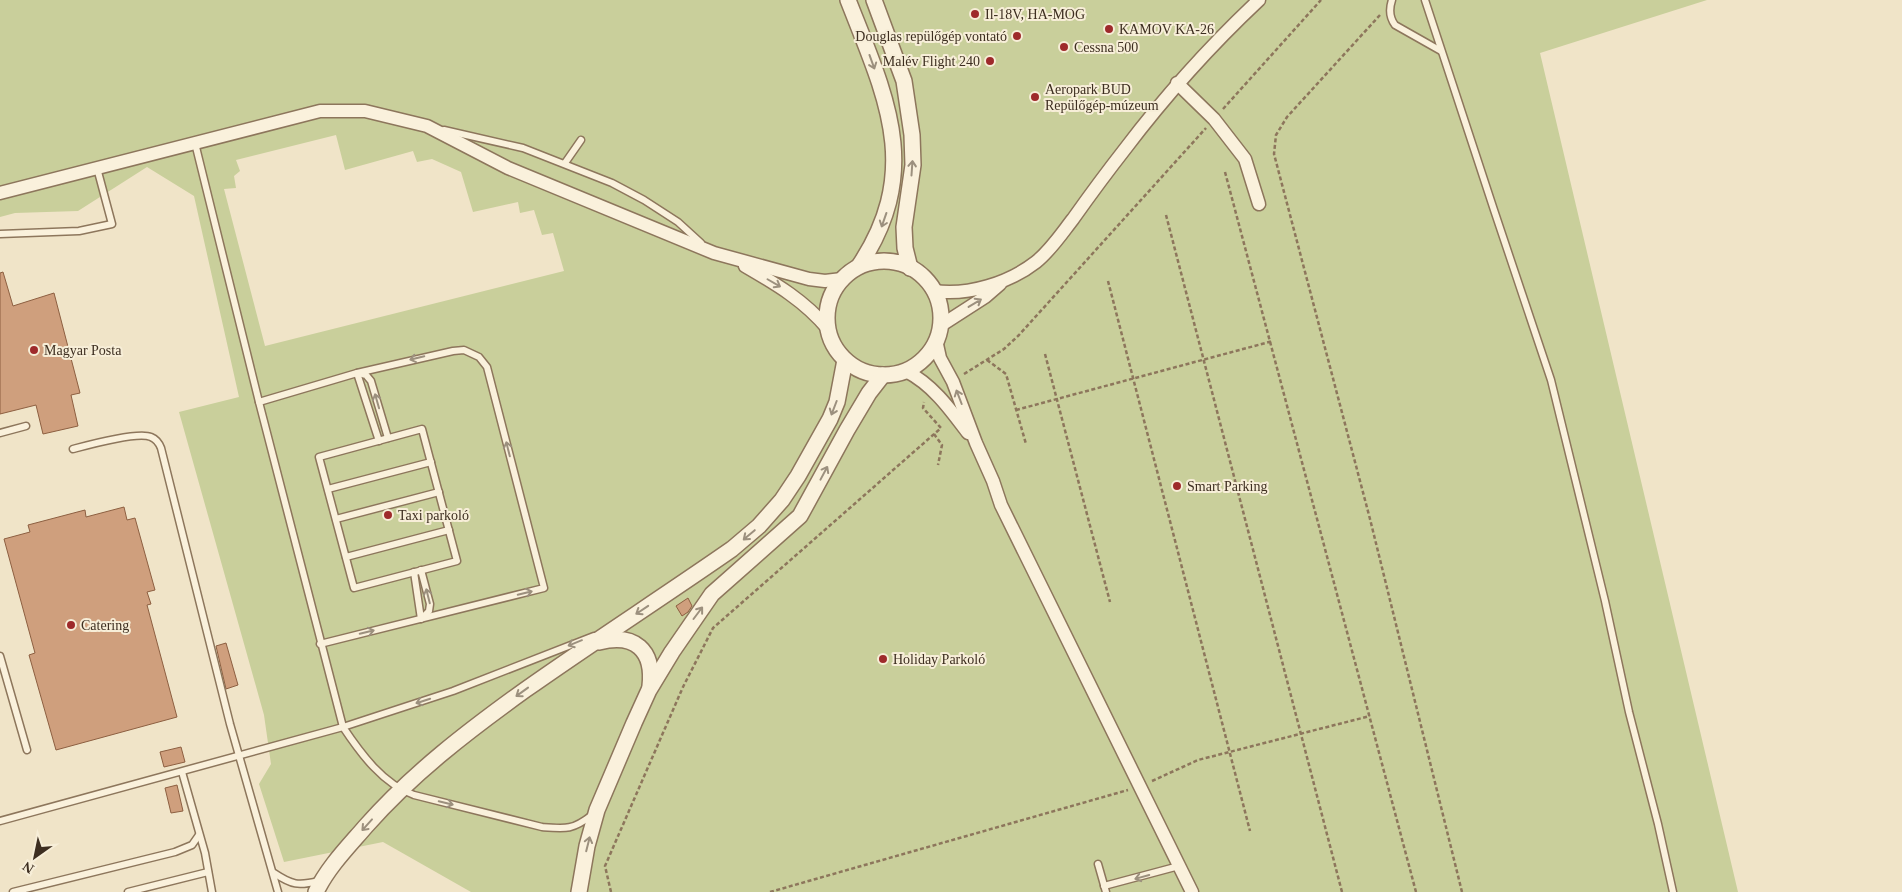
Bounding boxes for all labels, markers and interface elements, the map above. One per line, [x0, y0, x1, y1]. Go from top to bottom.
place label: Il-18V, HA-MOG [985, 7, 1085, 22]
marker: Il-18V, HA-MOG [969, 8, 981, 20]
place label: KAMOV KA-26 [1119, 22, 1214, 37]
marker: KAMOV KA-26 [1103, 23, 1115, 35]
place label: Douglas repülőgép vontató [855, 29, 1007, 44]
marker: Douglas repülőgép vontató [1011, 30, 1023, 42]
place label: Cessna 500 [1074, 40, 1138, 55]
marker: Cessna 500 [1058, 41, 1070, 53]
one-way arrow [868, 54, 877, 69]
place label: Malév Flight 240 [883, 54, 980, 69]
marker: Malév Flight 240 [984, 55, 996, 67]
place label: Aeropark BUD Repülőgép-múzeum [1045, 82, 1159, 113]
marker: Aeropark BUD Repülőgép-múzeum [1029, 91, 1041, 103]
one-way arrow [907, 160, 917, 176]
one-way arrow [879, 212, 888, 227]
one-way arrow [767, 279, 781, 289]
one-way arrow [968, 298, 983, 308]
place label: Magyar Posta [44, 343, 122, 358]
marker: Magyar Posta [28, 344, 40, 356]
one-way arrow [410, 354, 426, 363]
one-way arrow [954, 390, 963, 405]
one-way arrow [372, 394, 382, 410]
one-way arrow [829, 399, 838, 415]
one-way arrow [503, 442, 512, 458]
one-way arrow [819, 466, 829, 481]
place label: Smart Parking [1187, 479, 1268, 494]
marker: Smart Parking [1171, 480, 1183, 492]
place label: Taxi parkoló [398, 508, 469, 523]
marker: Taxi parkoló [382, 509, 394, 521]
one-way arrow [743, 530, 756, 541]
one-way arrow [423, 588, 432, 604]
one-way arrow [517, 588, 533, 597]
one-way arrow [636, 605, 650, 615]
one-way arrow [693, 606, 703, 620]
place label: Catering [81, 618, 129, 633]
marker: Catering [65, 619, 77, 631]
one-way arrow [359, 627, 375, 636]
one-way arrow [568, 639, 583, 649]
place label: Holiday Parkoló [893, 652, 985, 667]
marker: Holiday Parkoló [877, 653, 889, 665]
one-way arrow [515, 687, 529, 697]
one-way arrow [416, 697, 432, 706]
one-way arrow [438, 799, 454, 808]
one-way arrow [361, 819, 373, 832]
north arrow [10, 832, 60, 882]
one-way arrow [584, 837, 593, 853]
text: N [20, 858, 37, 877]
one-way arrow [1134, 873, 1150, 882]

